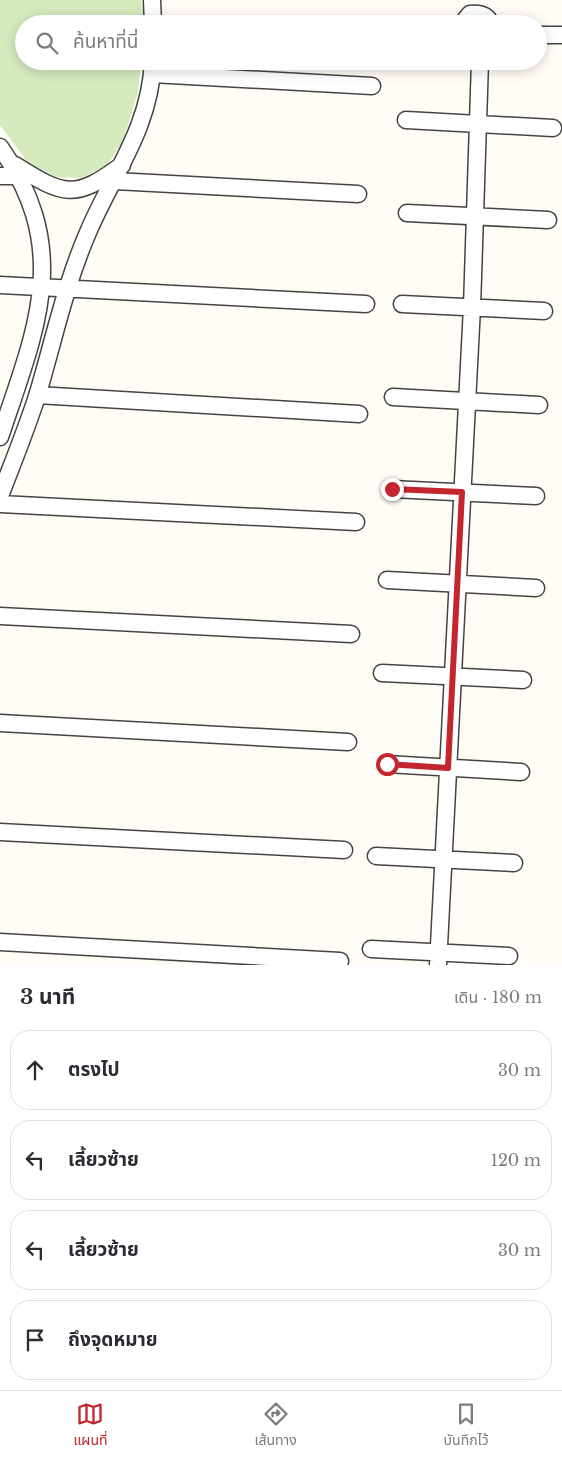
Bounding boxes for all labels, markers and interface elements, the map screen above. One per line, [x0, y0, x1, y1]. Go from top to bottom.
search box [15, 15, 547, 70]
icon: search [33, 29, 61, 57]
text: ค้นหาที่นี่ [73, 30, 138, 53]
route end [381, 478, 404, 501]
route start [376, 753, 399, 776]
text: 3 นาที [20, 984, 75, 1010]
text: เดิน · 180 m [454, 987, 542, 1007]
icon: ahead [21, 1056, 49, 1084]
text: ตรงไป [68, 1058, 120, 1081]
text: 30 m [498, 1060, 541, 1080]
icon: left [21, 1146, 49, 1174]
text: เลี้ยวซ้าย [68, 1148, 139, 1171]
text: 120 m [491, 1150, 541, 1170]
icon: left [21, 1236, 49, 1264]
text: เลี้ยวซ้าย [68, 1238, 139, 1261]
text: 30 m [498, 1240, 541, 1260]
icon: arrive [21, 1326, 49, 1354]
text: ถึงจุดหมาย [68, 1328, 158, 1351]
tab: แผนที่ [73, 1400, 108, 1451]
tab: เส้นทาง [254, 1400, 297, 1451]
tab: บันทึกไว้ [444, 1400, 489, 1451]

